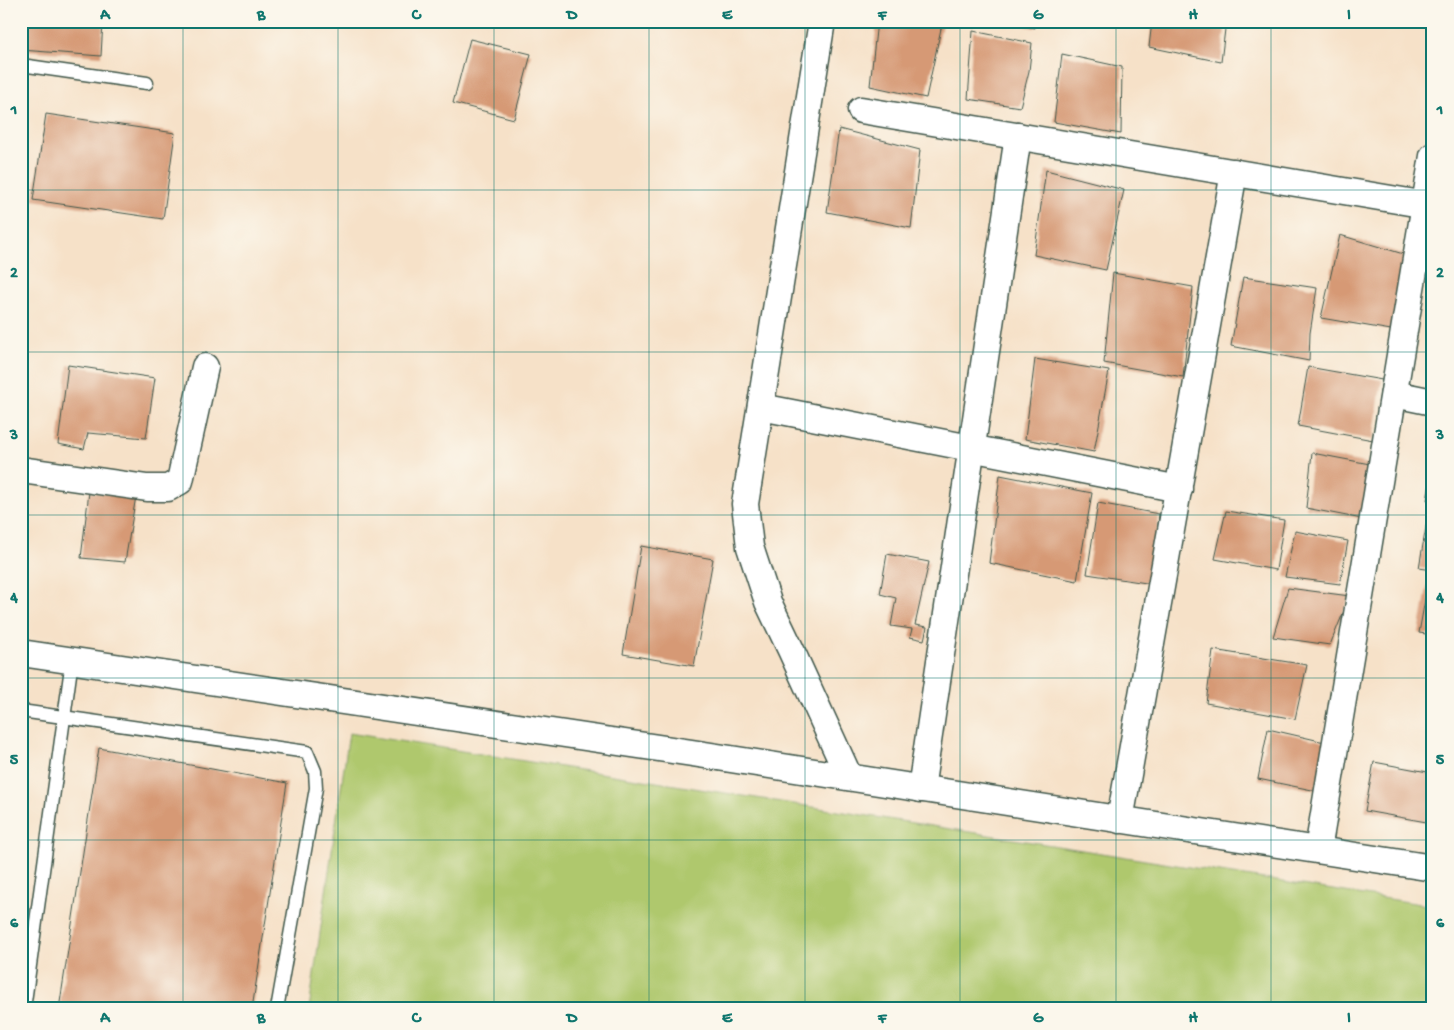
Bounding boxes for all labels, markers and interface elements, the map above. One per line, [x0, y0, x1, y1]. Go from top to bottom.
text: A [99, 7, 111, 26]
text: B [256, 7, 266, 26]
text: C [411, 7, 422, 26]
text: D [565, 7, 578, 26]
text: E [722, 7, 733, 26]
text: F [877, 7, 888, 26]
text: G [1033, 7, 1044, 26]
text: H [1188, 7, 1198, 26]
text: I [1347, 7, 1351, 26]
text: 1 [10, 102, 17, 121]
text: 1 [1436, 102, 1443, 121]
text: 2 [10, 265, 18, 284]
text: 2 [1436, 265, 1444, 284]
text: 3 [9, 427, 18, 446]
text: 3 [1435, 427, 1444, 446]
text: 4 [9, 590, 18, 609]
text: 4 [1435, 590, 1444, 609]
text: 5 [10, 752, 19, 771]
text: 5 [1436, 752, 1445, 771]
text: 6 [10, 915, 19, 934]
text: 6 [1436, 915, 1445, 934]
text: A [99, 1010, 111, 1029]
text: B [256, 1010, 266, 1029]
text: C [411, 1010, 422, 1029]
text: D [565, 1010, 578, 1029]
text: E [722, 1010, 733, 1029]
text: F [877, 1010, 888, 1029]
text: G [1033, 1010, 1044, 1029]
text: H [1188, 1010, 1198, 1029]
text: I [1347, 1010, 1351, 1029]

